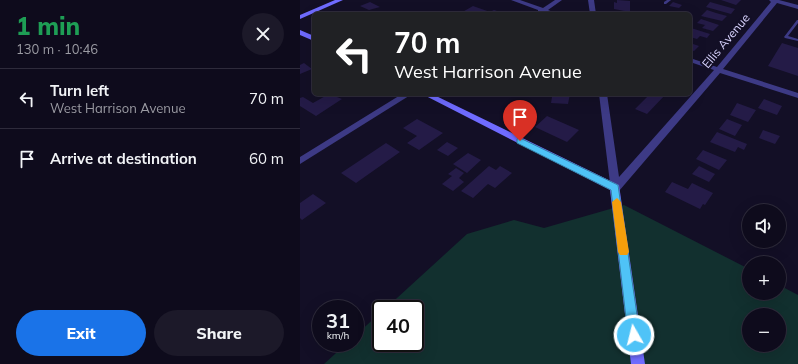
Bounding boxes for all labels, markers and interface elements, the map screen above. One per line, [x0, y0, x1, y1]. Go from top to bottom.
street label: Ellis Avenue [698, 10, 753, 71]
text: 1 min [16, 11, 80, 41]
button: close [242, 13, 284, 55]
text: 70 m [394, 25, 460, 60]
icon: left [328, 28, 380, 80]
text: 130 m · 10:46 [16, 41, 98, 57]
text: West Harrison Avenue [394, 60, 582, 83]
text: Turn left [50, 81, 109, 100]
icon: left [16, 88, 38, 110]
text: 70 m [249, 89, 284, 108]
text: West Harrison Avenue [50, 100, 186, 116]
pin [503, 100, 537, 141]
icon: arrive [509, 106, 531, 128]
icon: arrive [16, 148, 38, 170]
text: Arrive at destination [50, 149, 197, 168]
text: 60 m [249, 149, 284, 168]
map controls [742, 204, 786, 352]
button: sound [742, 204, 786, 248]
button: + [742, 256, 786, 300]
speed limit sign: 40 [372, 300, 424, 352]
text: 31 [326, 308, 350, 333]
button: − [742, 308, 786, 352]
button: Exit [16, 310, 146, 356]
button: Share [154, 310, 284, 356]
position arrow [613, 314, 655, 356]
text: km/h [327, 329, 349, 342]

